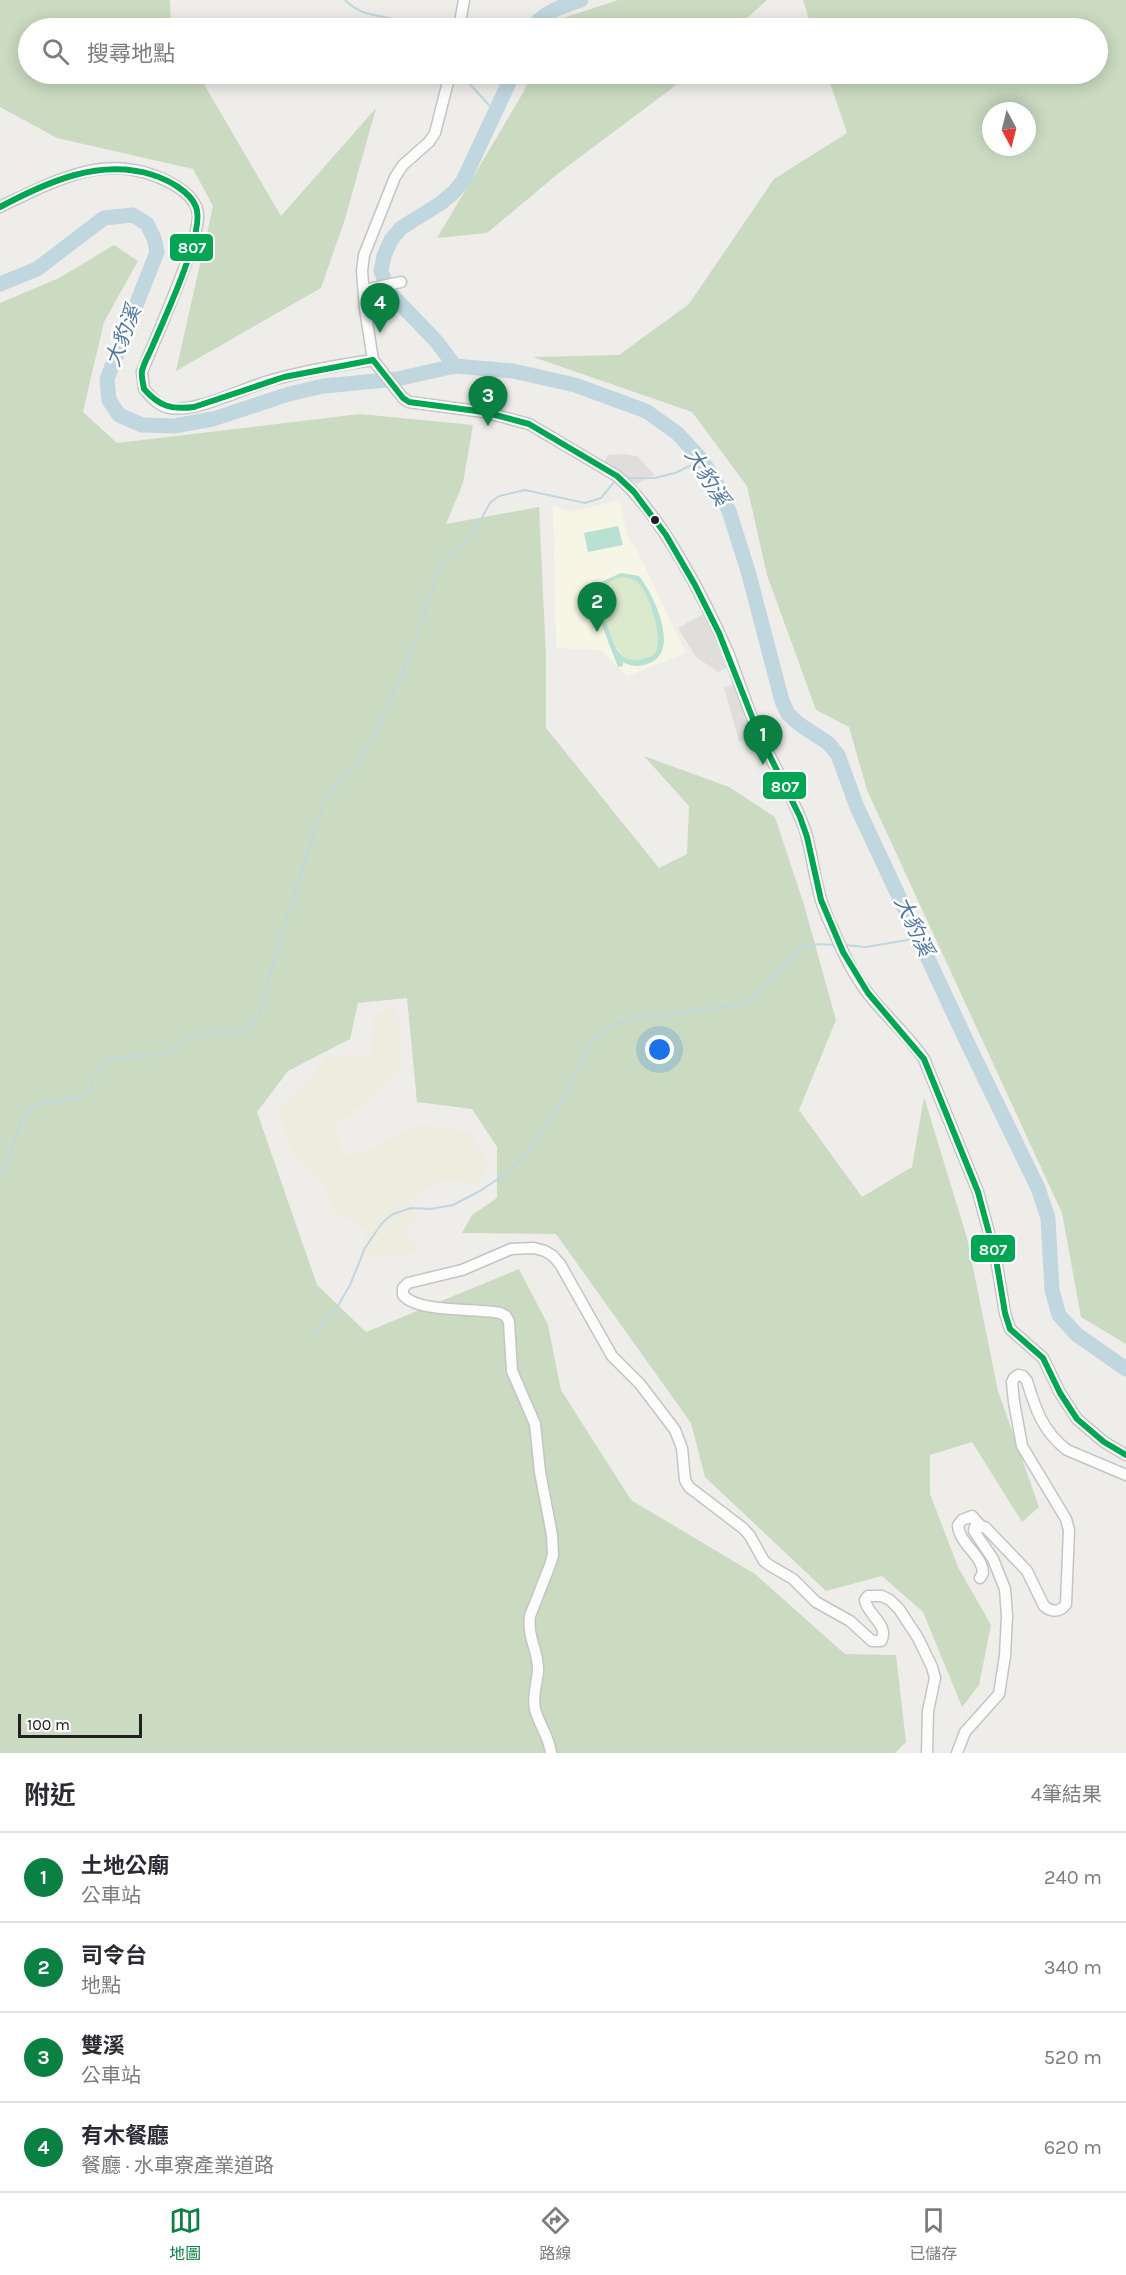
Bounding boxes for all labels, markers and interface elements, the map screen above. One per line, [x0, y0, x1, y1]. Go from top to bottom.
search box [18, 18, 1108, 84]
icon: search [39, 35, 72, 68]
text: 搜尋地點 [87, 41, 175, 67]
north arrow [982, 102, 1036, 156]
line badge: 807 [169, 233, 214, 262]
text: 807 [178, 238, 206, 257]
pin: 4 [360, 284, 400, 333]
water label: 大豹溪 [101, 299, 147, 370]
pin: 3 [468, 376, 508, 426]
water label: 大豹溪 [680, 444, 735, 513]
unlabelled marker [649, 514, 661, 526]
pin: 2 [578, 582, 616, 632]
pin: 1 [744, 716, 783, 765]
line badge: 807 [762, 771, 807, 800]
text: 807 [771, 777, 799, 796]
water label: 大豹溪 [890, 892, 939, 962]
your location [645, 1035, 674, 1064]
line badge: 807 [970, 1234, 1016, 1263]
text: 807 [979, 1240, 1007, 1259]
scale bar [18, 1711, 142, 1738]
text: 100 m [27, 1715, 70, 1734]
text: 附近 [24, 1780, 76, 1811]
text: 4筆結果 [1031, 1783, 1102, 1806]
text: 土地公廟 [81, 1853, 169, 1879]
text: 1 [40, 1866, 47, 1889]
text: 240 m [1044, 1866, 1102, 1889]
text: 公車站 [81, 1884, 141, 1907]
text: 司令台 [81, 1943, 147, 1969]
text: 2 [37, 1956, 50, 1979]
text: 340 m [1044, 1956, 1102, 1979]
text: 地點 [81, 1974, 121, 1997]
text: 雙溪 [81, 2033, 125, 2059]
text: 3 [37, 2046, 50, 2069]
text: 520 m [1044, 2046, 1102, 2069]
text: 公車站 [81, 2064, 141, 2087]
text: 有木餐廳 [81, 2123, 169, 2149]
text: 4 [38, 2136, 49, 2159]
text: 620 m [1044, 2136, 1102, 2159]
text: 餐廳 · 水車寮產業道路 [81, 2154, 274, 2177]
tab: 地圖 [169, 2204, 202, 2264]
tab: 路線 [539, 2204, 572, 2264]
tab: 已儲存 [909, 2204, 957, 2264]

